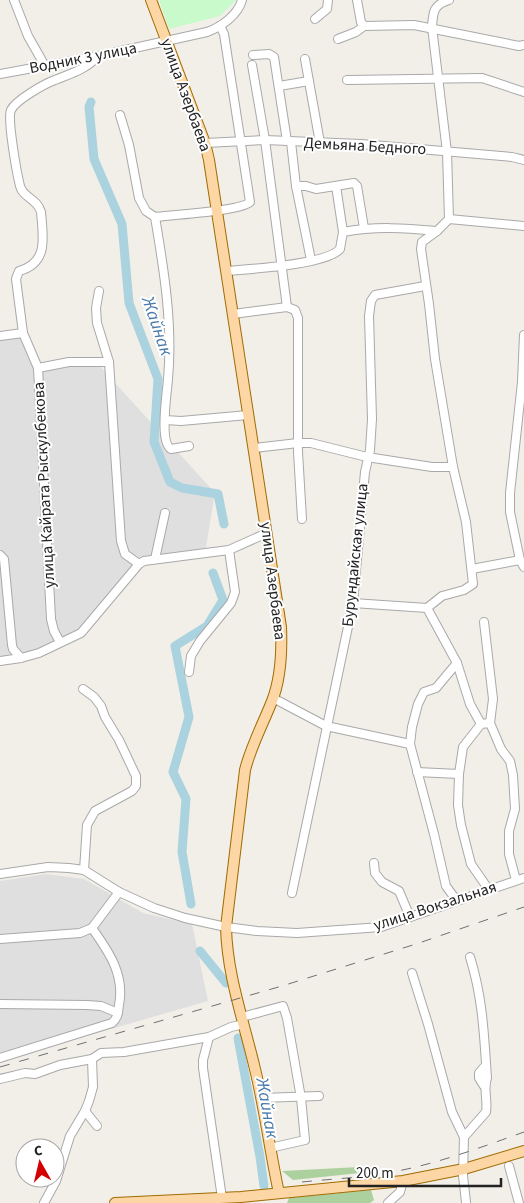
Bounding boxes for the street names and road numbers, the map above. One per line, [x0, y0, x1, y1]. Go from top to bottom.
street label: улица Азербаева [155, 35, 217, 155]
street label: Водник 3 улица [27, 37, 139, 79]
street label: Демьяна Бедного [303, 132, 427, 160]
street label: улица Кайрата Рыскулбекова [28, 381, 60, 589]
street label: Бурундайская улица [337, 482, 373, 628]
street label: улица Азербаева [255, 521, 291, 641]
street label: улица Вокзальная [371, 876, 499, 936]

